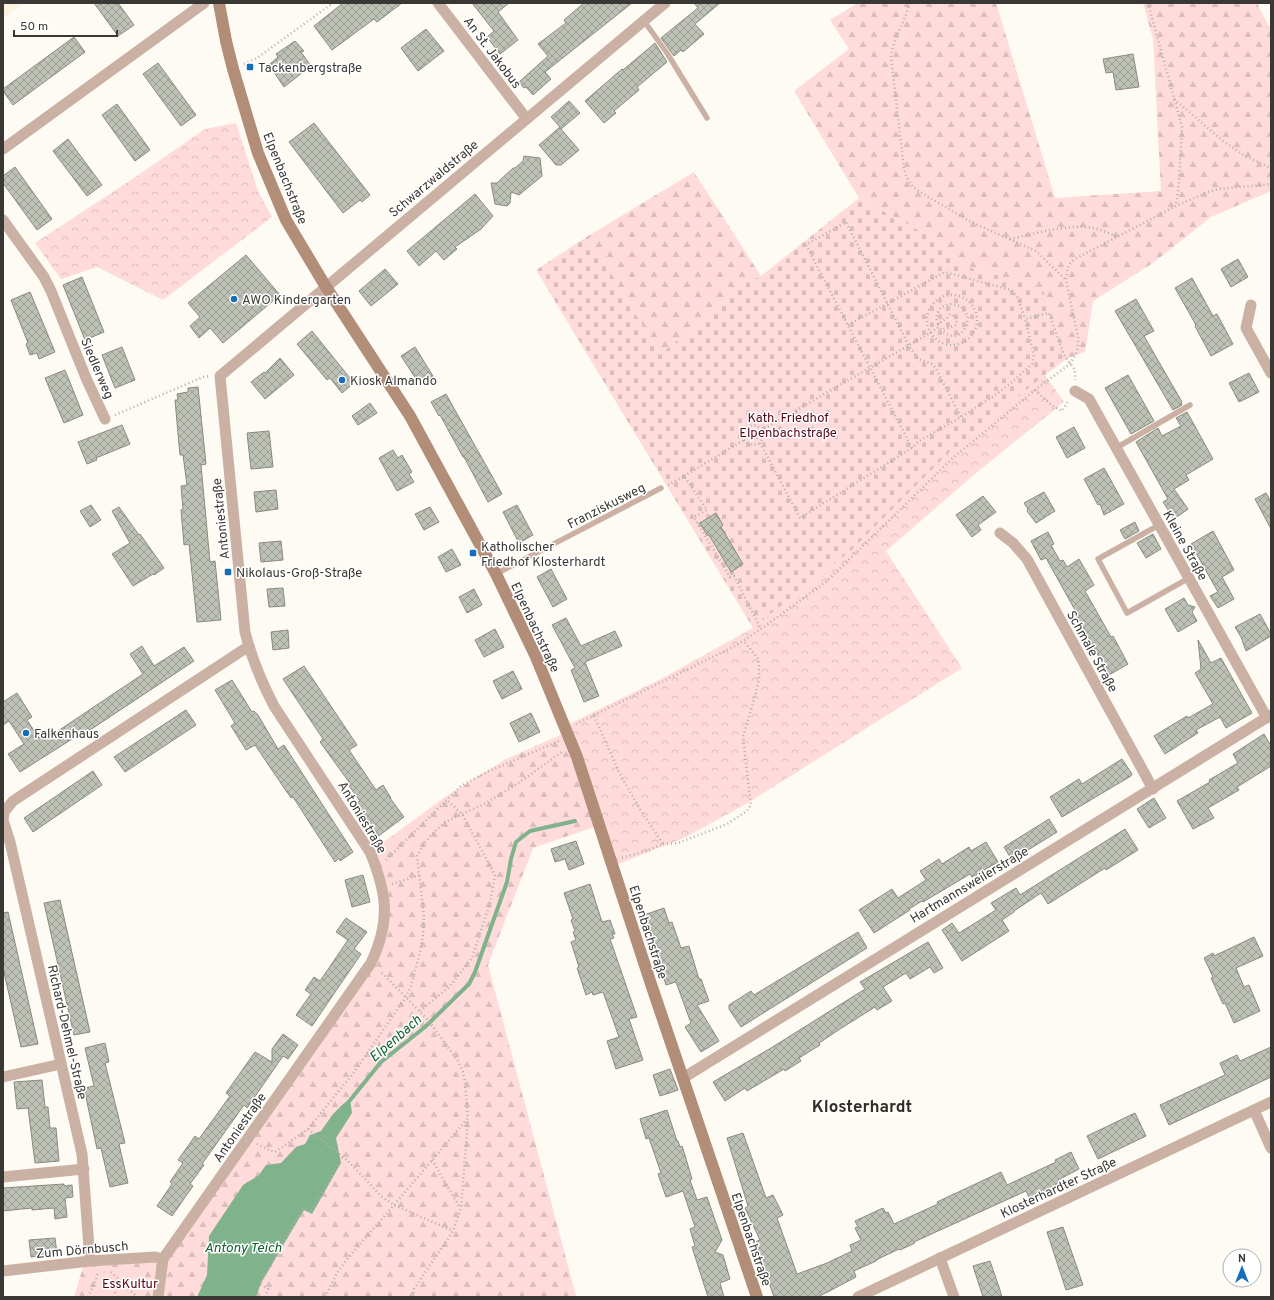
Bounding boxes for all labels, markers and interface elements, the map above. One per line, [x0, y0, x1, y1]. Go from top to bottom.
scale bar [14, 12, 117, 38]
street label: An St. Jakobus [459, 14, 524, 92]
text: 50 m [20, 19, 48, 35]
place label: Tackenbergstraße [258, 61, 362, 77]
marker: Tackenbergstraße [245, 62, 255, 72]
street label: Elpenbachstraße [258, 130, 310, 227]
street label: Schwarzwaldstraße [386, 138, 482, 222]
place label: AWO Kindergarten [242, 293, 351, 309]
marker: AWO Kindergarten [229, 294, 239, 304]
street label: Siedlerweg [76, 336, 116, 402]
place label: Kiosk Almando [350, 374, 437, 390]
marker: Kiosk Almando [337, 375, 347, 385]
park label: Kath. Friedhof Elpenbachstraße [739, 411, 837, 442]
street label: Antoniestraße [210, 477, 234, 560]
street label: Franziskusweg [565, 480, 648, 533]
street label: Kleine Straße [1158, 508, 1210, 584]
place label: Katholischer Friedhof Klosterhardt [481, 540, 606, 571]
marker: Katholischer Friedhof Klosterhardt [468, 548, 478, 558]
place label: Nikolaus-Groß-Straße [236, 566, 362, 582]
marker: Nikolaus-Groß-Straße [223, 567, 233, 577]
street label: Elpenbachstraße [506, 580, 562, 676]
street label: Schmale Straße [1062, 608, 1120, 696]
place label: Falkenhaus [34, 727, 99, 743]
marker: Falkenhaus [21, 728, 31, 738]
street label: Antoniestraße [333, 779, 389, 857]
street label: Hartmannsweilerstraße [908, 844, 1032, 927]
street label: Elpenbachstraße [624, 884, 670, 982]
street label: Richard-Dehmel-Straße [43, 964, 89, 1101]
water label: Elpenbach [366, 1012, 426, 1066]
street label: Antoniestraße [211, 1090, 271, 1166]
district label: Klosterhardt [812, 1097, 912, 1119]
street label: Klosterhardter Straße [998, 1155, 1119, 1223]
street label: Elpenbachstraße [727, 1191, 774, 1288]
street label: Zum Dörnbusch [35, 1239, 129, 1263]
water label: Antony Teich [204, 1240, 282, 1257]
north arrow [1222, 1248, 1262, 1288]
text: N [1238, 1252, 1246, 1266]
park label: EssKultur [102, 1277, 158, 1293]

